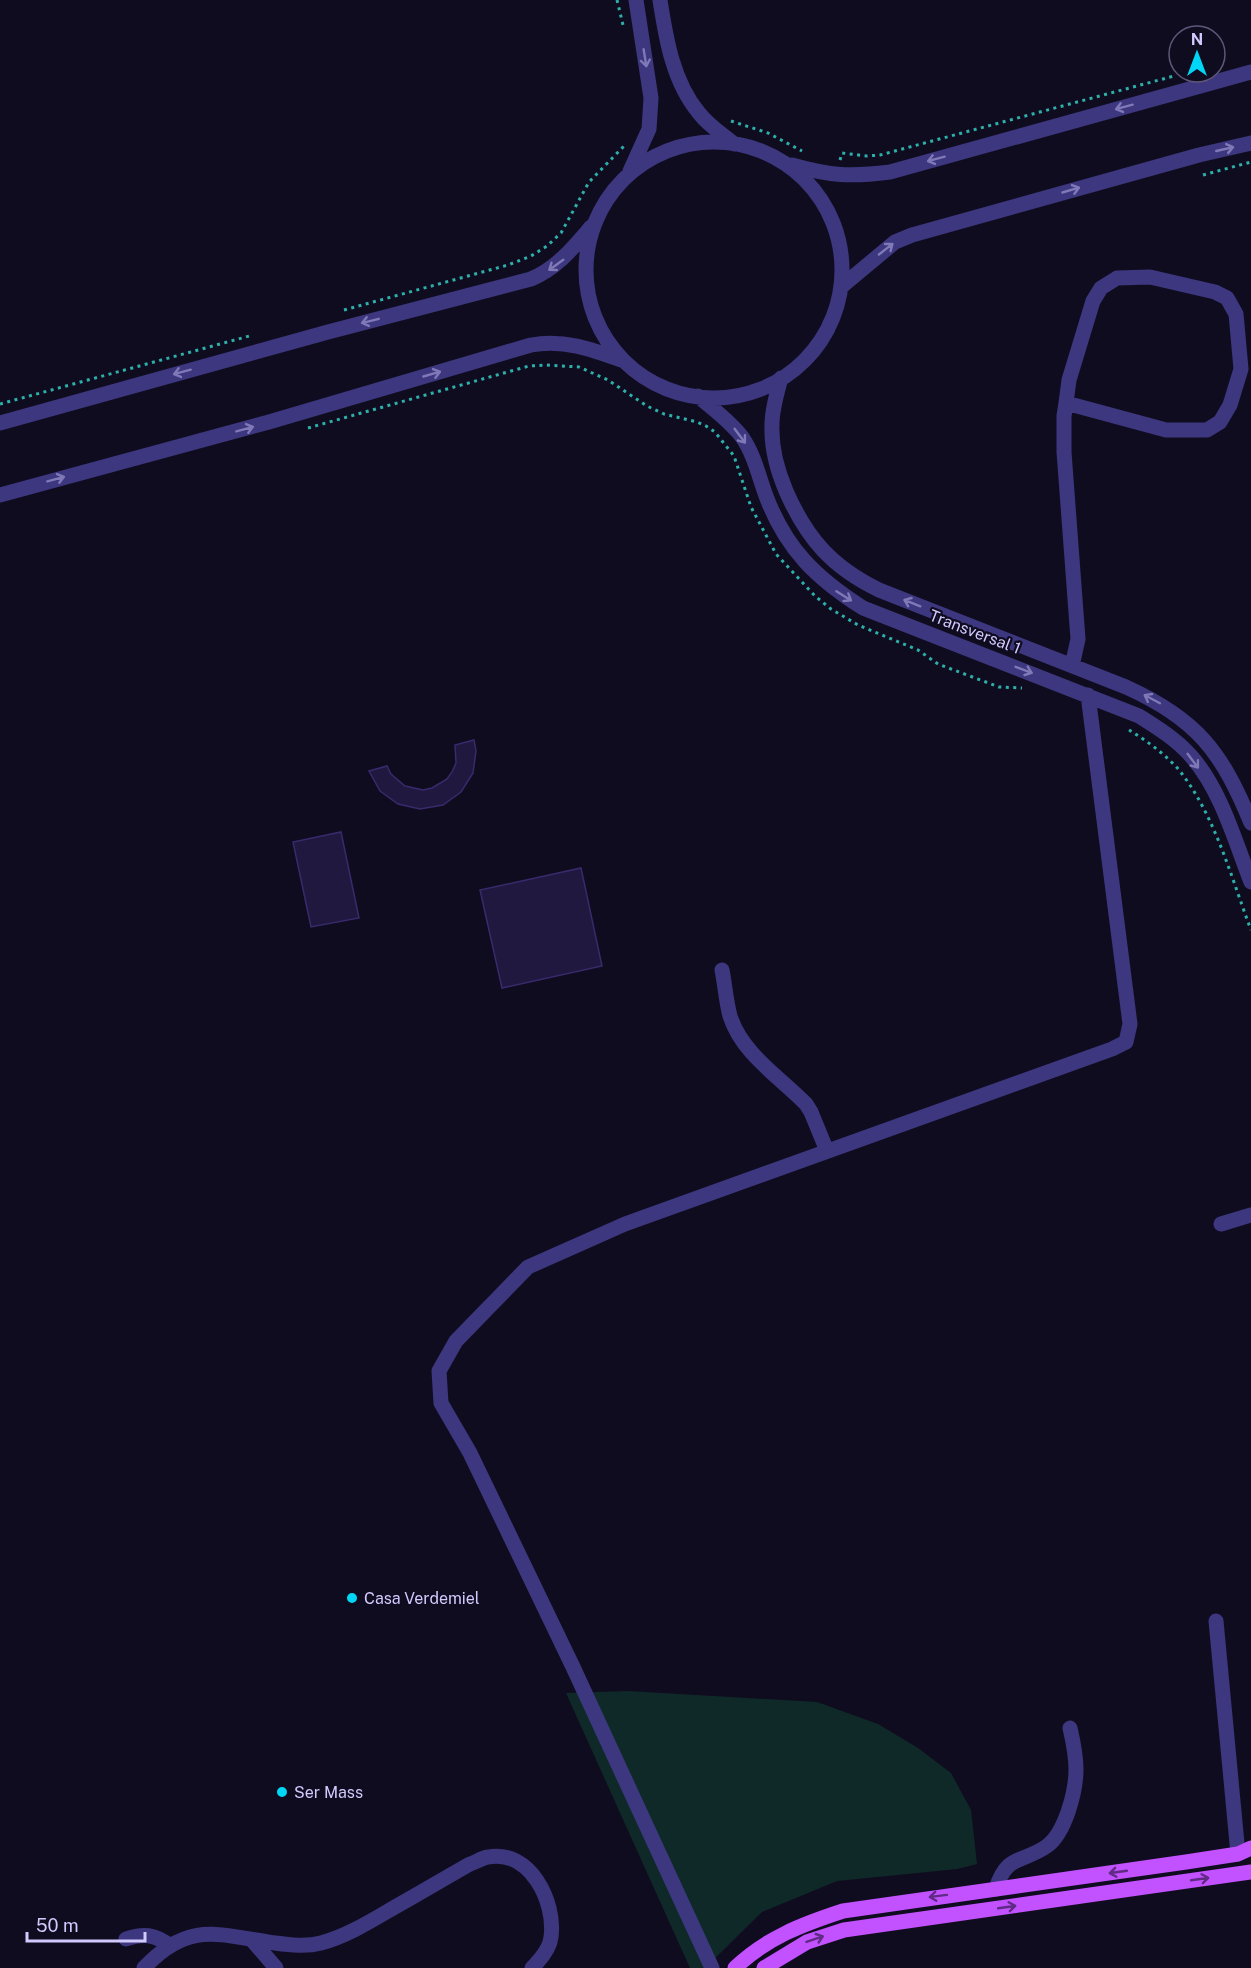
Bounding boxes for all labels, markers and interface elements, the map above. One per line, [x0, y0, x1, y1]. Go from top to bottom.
north arrow [1167, 24, 1227, 84]
text: N [1191, 30, 1203, 49]
one-way arrow [639, 48, 650, 67]
one-way arrow [1115, 102, 1134, 113]
one-way arrow [1215, 143, 1234, 154]
one-way arrow [927, 154, 946, 165]
one-way arrow [1061, 184, 1080, 196]
one-way arrow [878, 243, 894, 256]
one-way arrow [548, 259, 564, 271]
one-way arrow [361, 316, 380, 327]
one-way arrow [173, 367, 192, 379]
one-way arrow [422, 368, 441, 379]
one-way arrow [235, 422, 254, 434]
one-way arrow [734, 428, 746, 444]
one-way arrow [47, 473, 66, 485]
one-way arrow [835, 590, 852, 602]
one-way arrow [903, 597, 922, 608]
street label: Transversal 1 [927, 606, 1023, 658]
one-way arrow [1014, 666, 1033, 677]
one-way arrow [1143, 693, 1161, 704]
one-way arrow [1187, 753, 1200, 769]
place label: Casa Verdemiel [364, 1589, 480, 1608]
marker: Casa Verdemiel [345, 1591, 359, 1605]
place label: Ser Mass [294, 1783, 363, 1802]
marker: Ser Mass [275, 1785, 289, 1799]
one-way arrow [1109, 1866, 1129, 1877]
one-way arrow [1189, 1873, 1209, 1884]
one-way arrow [929, 1891, 949, 1902]
one-way arrow [996, 1901, 1016, 1912]
scale bar [27, 1905, 146, 1943]
text: 50 m [36, 1915, 79, 1936]
one-way arrow [805, 1933, 824, 1944]

